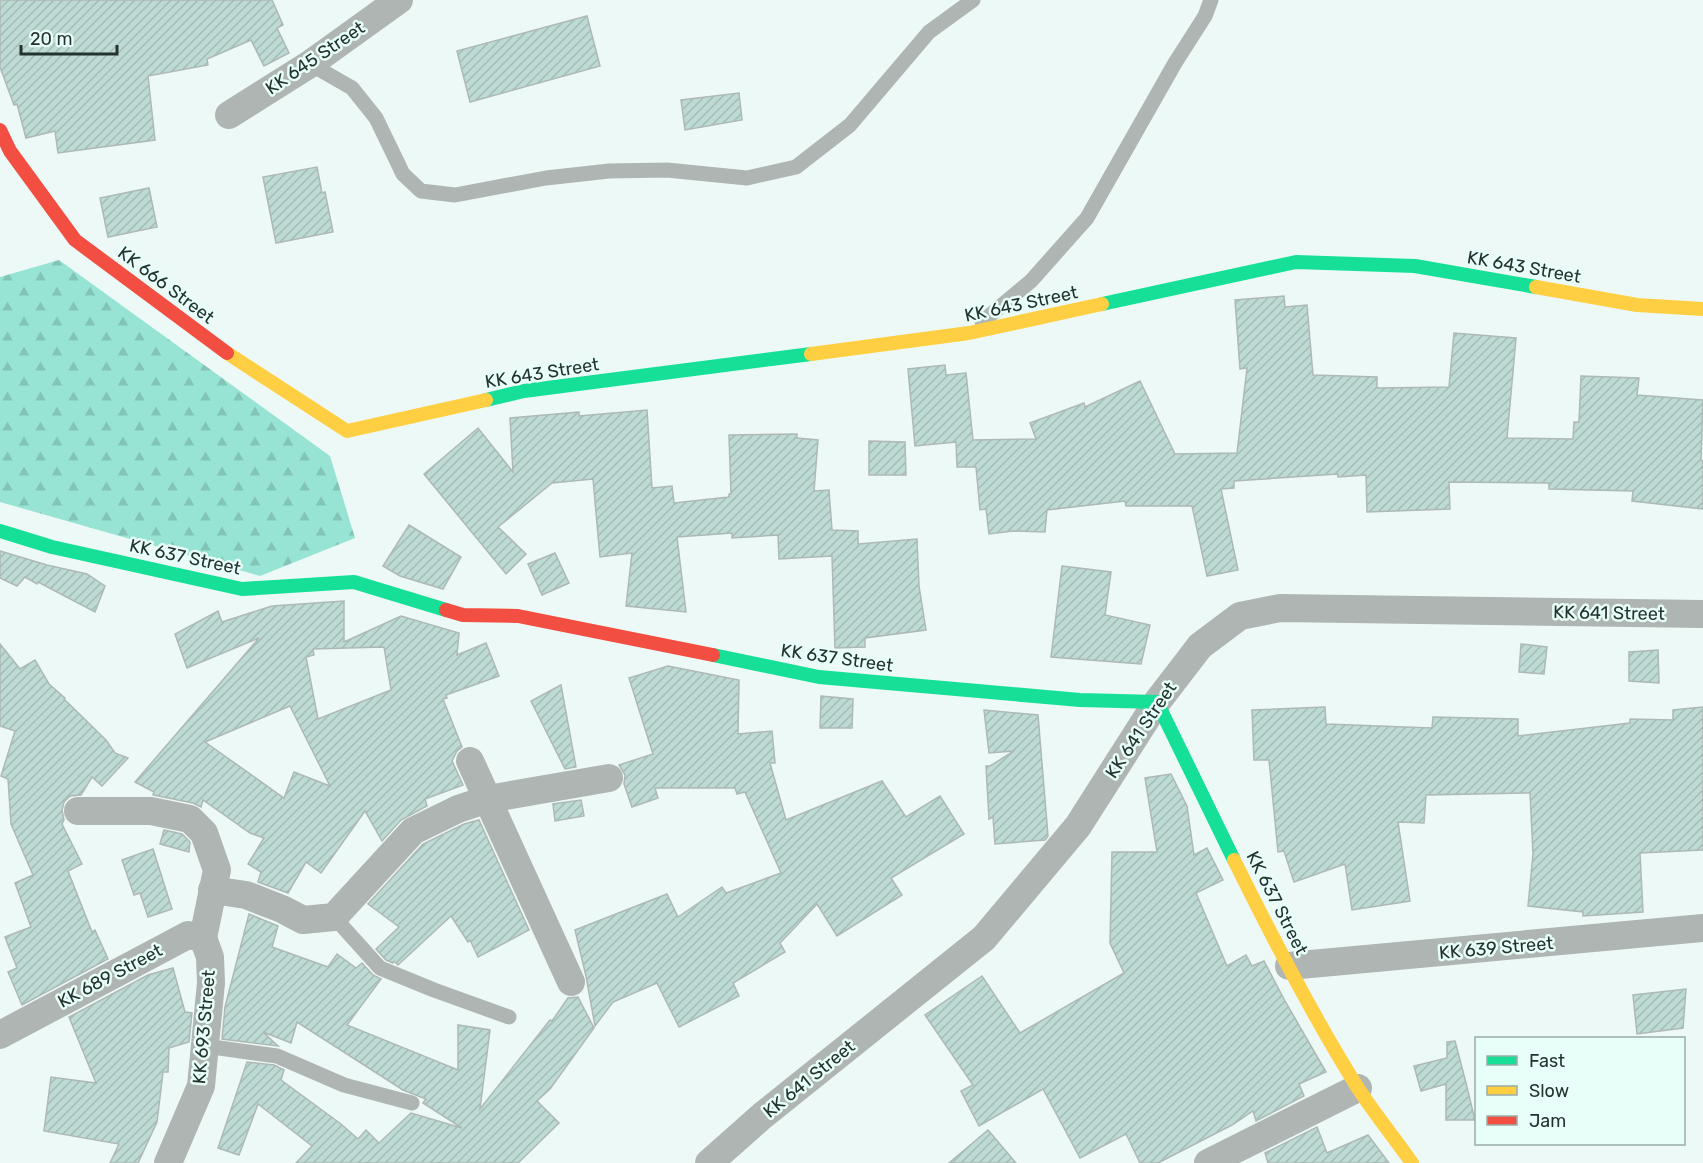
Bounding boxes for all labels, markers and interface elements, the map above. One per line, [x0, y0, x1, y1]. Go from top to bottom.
street label: KK 645 Street [261, 17, 369, 99]
scale bar [21, 18, 117, 56]
text: 20 m [30, 28, 72, 50]
street label: KK 666 Street [114, 242, 218, 328]
street label: KK 643 Street [1465, 246, 1583, 288]
street label: KK 643 Street [962, 281, 1080, 327]
street label: KK 643 Street [483, 353, 601, 393]
street label: KK 637 Street [127, 534, 243, 580]
street label: KK 641 Street [1553, 601, 1665, 625]
street label: KK 637 Street [779, 639, 895, 677]
street label: KK 641 Street [1101, 678, 1181, 782]
street label: KK 637 Street [1241, 848, 1313, 958]
street label: KK 639 Street [1438, 932, 1554, 964]
street label: KK 689 Street [54, 939, 166, 1013]
street label: KK 693 Street [188, 969, 220, 1085]
street label: KK 641 Street [759, 1035, 859, 1123]
legend [1475, 1037, 1685, 1145]
text: Fast [1529, 1050, 1565, 1072]
text: Slow [1529, 1080, 1569, 1102]
text: Jam [1529, 1110, 1566, 1132]

